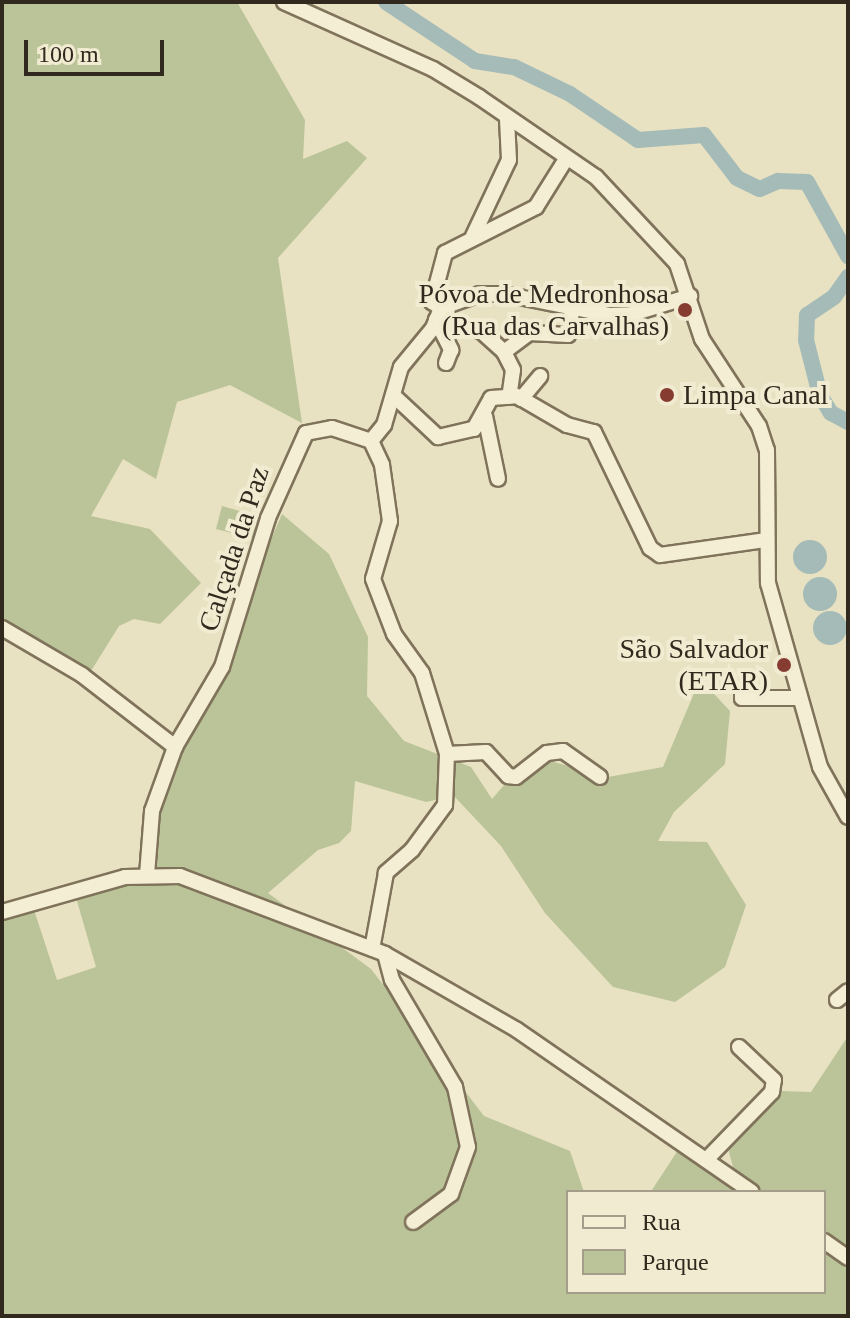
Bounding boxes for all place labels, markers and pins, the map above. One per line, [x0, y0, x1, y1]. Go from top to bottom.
place label: Póvoa de Medronhosa (Rua das Carvalhas) [419, 277, 669, 343]
marker: Póvoa de Medronhosa (Rua das Carvalhas) [676, 301, 694, 319]
place label: Limpa Canal [683, 378, 828, 412]
marker: Limpa Canal [658, 386, 676, 404]
place label: São Salvador (ETAR) [619, 632, 768, 698]
marker: São Salvador (ETAR) [775, 656, 793, 674]

